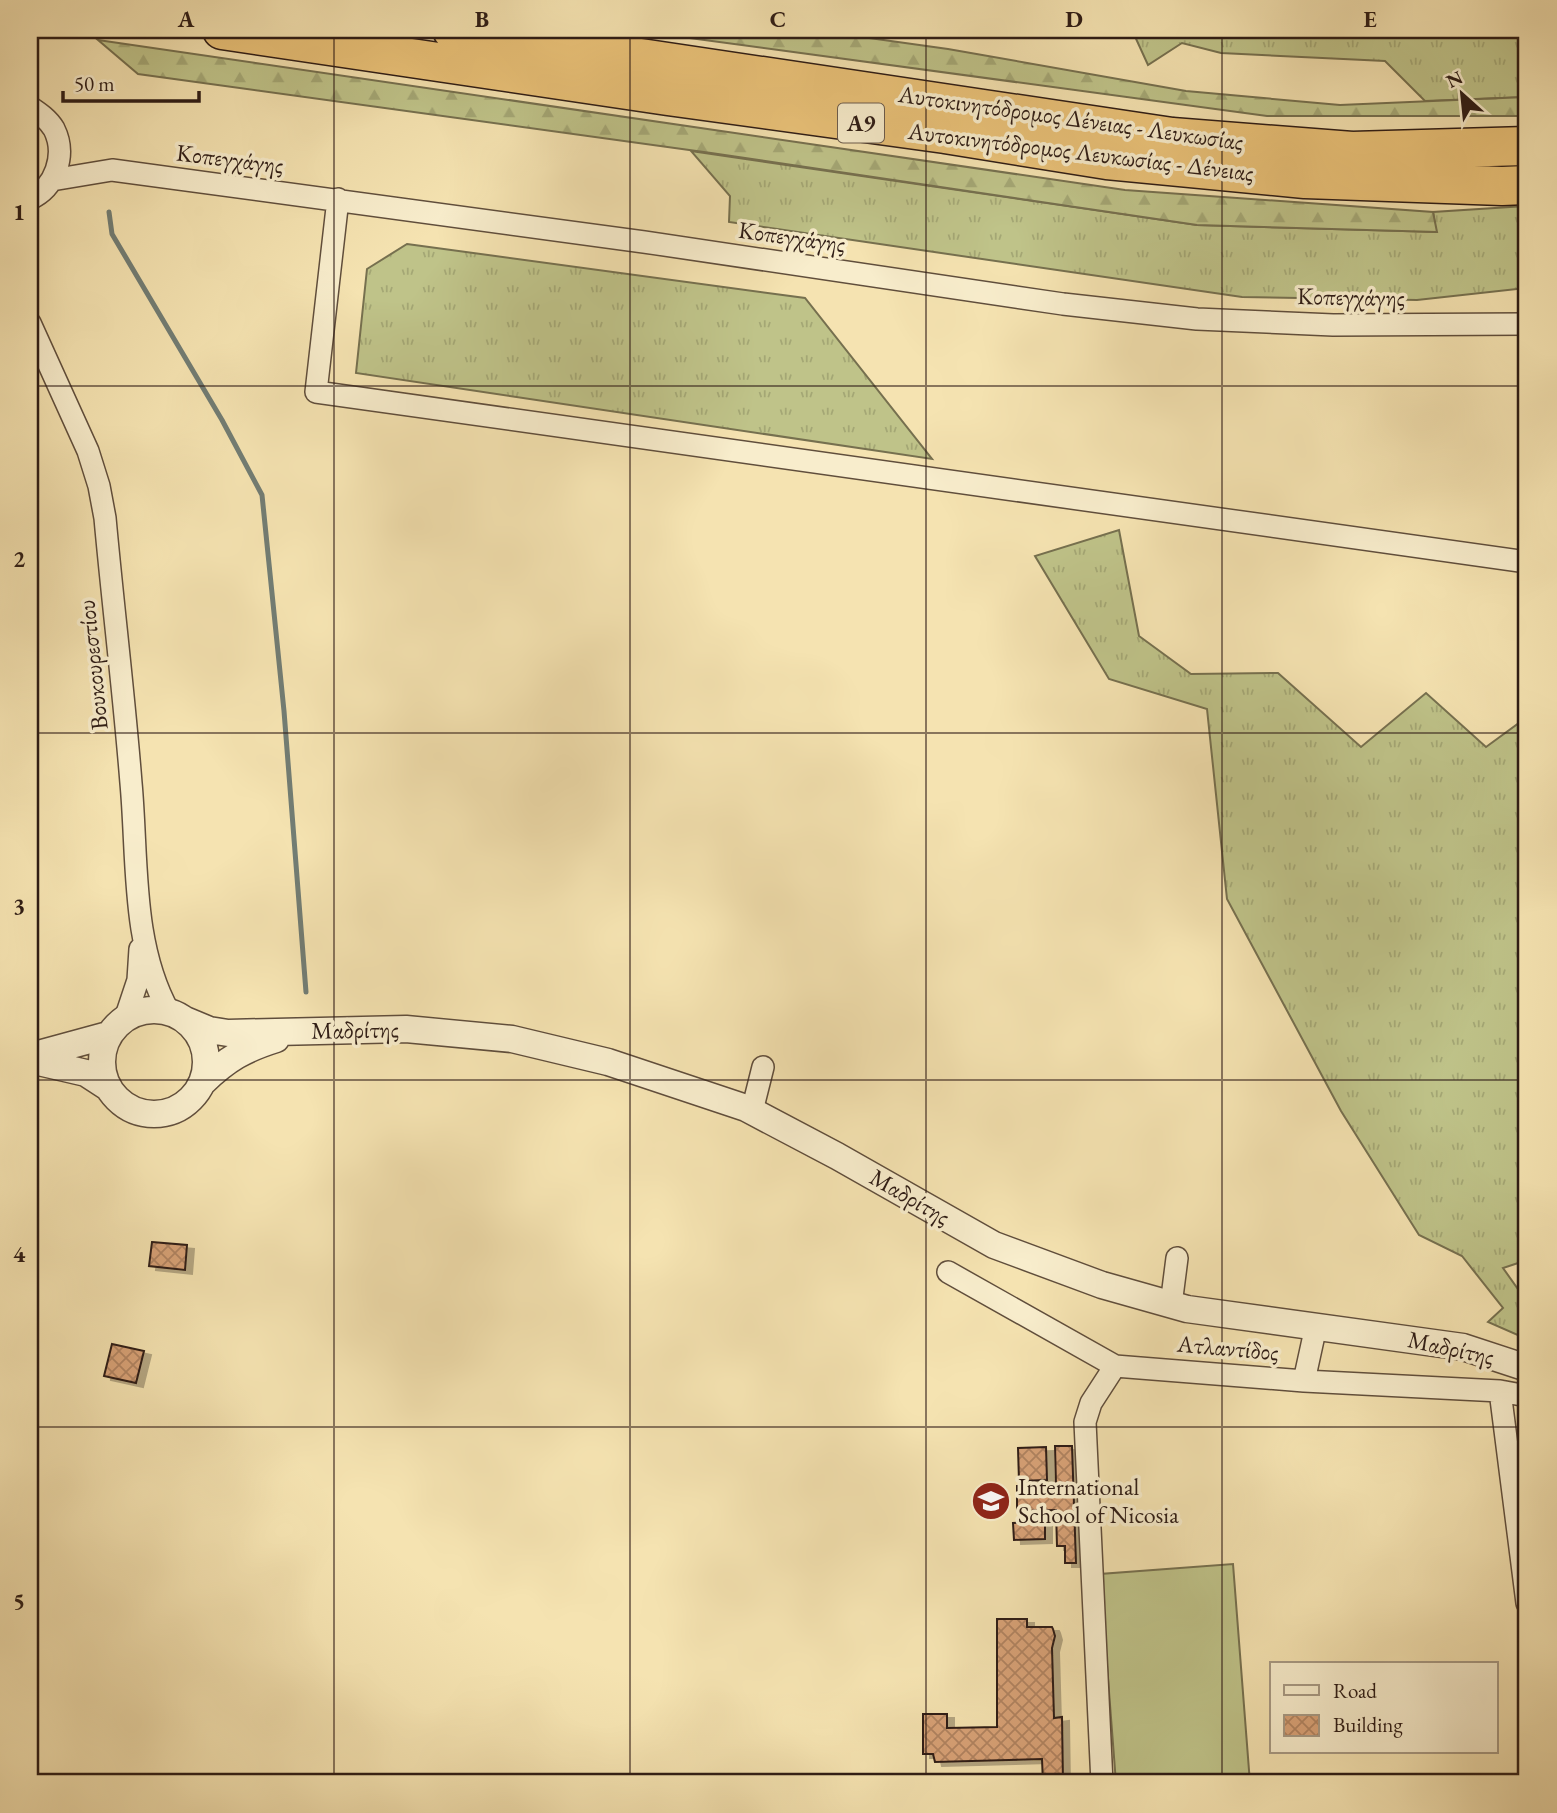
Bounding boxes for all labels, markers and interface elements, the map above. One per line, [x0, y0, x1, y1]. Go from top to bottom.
text: A [177, 4, 195, 34]
text: B [475, 4, 489, 34]
text: C [770, 4, 786, 34]
text: D [1065, 4, 1083, 34]
text: E [1363, 4, 1377, 34]
scale bar [63, 60, 200, 104]
north arrow [1428, 60, 1498, 130]
text: N [1442, 64, 1468, 94]
text: 50 m [74, 70, 115, 97]
street label: Αυτοκινητόδρομος Δένειας - Λευκωσίας [896, 78, 1246, 157]
road number: A9 [838, 104, 884, 142]
street label: Αυτοκινητόδρομος Λευκωσίας - Δένειας [905, 115, 1256, 188]
street label: Κοπεγχάγης [175, 137, 285, 180]
text: 1 [13, 197, 25, 227]
street label: Κοπεγχάγης [737, 214, 848, 259]
street label: Κοπεγχάγης [1297, 280, 1405, 313]
text: 2 [13, 544, 25, 574]
street label: Βουκουρεστίου [70, 598, 115, 732]
text: 3 [13, 891, 25, 921]
street label: Μαδρίτης [311, 1013, 399, 1046]
street label: Μαδρίτης [865, 1161, 956, 1232]
text: 4 [13, 1239, 26, 1269]
street label: Μαδρίτης [1405, 1323, 1497, 1372]
street label: Ατλαντίδος [1175, 1328, 1280, 1367]
place label: International School of Nicosia [1018, 1471, 1179, 1530]
school or university icon: International School of Nicosia [970, 1480, 1012, 1522]
text: 5 [13, 1586, 25, 1616]
legend [1270, 1662, 1498, 1754]
text: Road [1333, 1677, 1377, 1704]
text: Building [1333, 1711, 1403, 1738]

